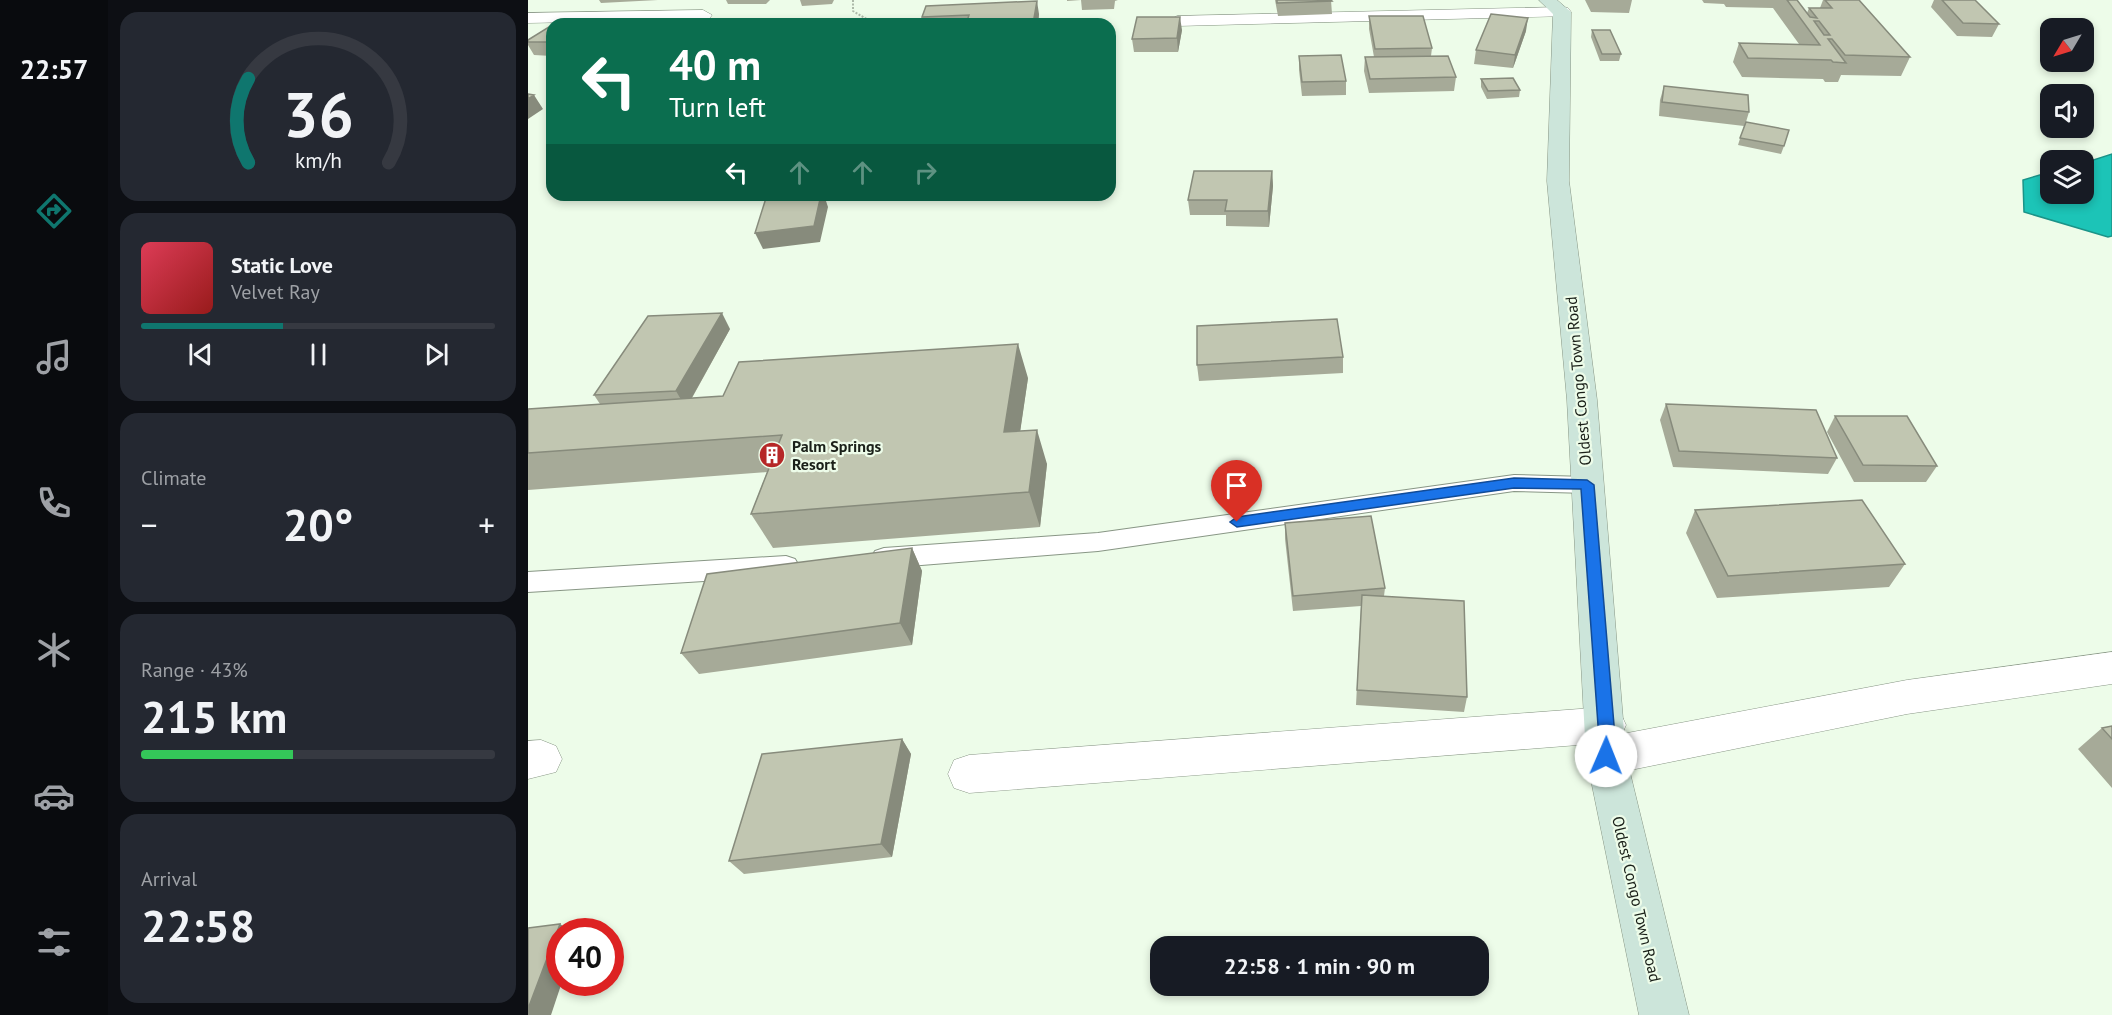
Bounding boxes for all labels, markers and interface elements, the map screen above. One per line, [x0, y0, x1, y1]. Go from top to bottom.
north arrow [2040, 18, 2094, 72]
map controls [2040, 18, 2094, 204]
text: 40 m [669, 37, 761, 92]
icon: left [570, 42, 648, 120]
text: 22:57 [20, 52, 88, 86]
text: 36 [283, 73, 353, 154]
button: sound [2040, 84, 2094, 138]
text: Turn left [669, 90, 766, 124]
text: km/h [294, 147, 341, 175]
button: layers [2040, 150, 2094, 204]
icon: left [720, 156, 753, 189]
icon: ahead [783, 156, 816, 189]
icon: ahead [846, 156, 879, 189]
icon: right [909, 156, 942, 189]
icon: directions [33, 190, 75, 232]
text: Static Love [231, 251, 333, 279]
text: Velvet Ray [231, 279, 320, 305]
street label: Oldest Congo Town Road [1561, 296, 1595, 466]
icon: music [33, 336, 75, 378]
icon: previous [184, 338, 217, 371]
icon: pause [302, 338, 335, 371]
icon: next [420, 338, 453, 371]
place label: Palm Springs Resort [792, 436, 882, 474]
building icon: Palm Springs Resort [757, 440, 787, 470]
pin [1211, 460, 1262, 522]
text: Climate [141, 465, 207, 491]
icon: arrive [1220, 469, 1253, 502]
icon: phone [33, 482, 75, 524]
text: 20° [283, 495, 353, 553]
text: − [141, 503, 158, 546]
text: + [478, 503, 495, 546]
icon: climate [33, 629, 75, 671]
text: Range · 43% [141, 657, 248, 683]
text: 215 km [141, 687, 287, 745]
position arrow [1574, 724, 1638, 788]
icon: car [33, 775, 75, 817]
street label: Oldest Congo Town Road [1608, 814, 1666, 984]
text: Arrival [141, 866, 197, 892]
text: 22:58 [141, 896, 255, 954]
speed limit sign: 40 [546, 918, 624, 996]
icon: filters [33, 921, 75, 963]
text: 22:58 · 1 min · 90 m [1224, 952, 1415, 980]

